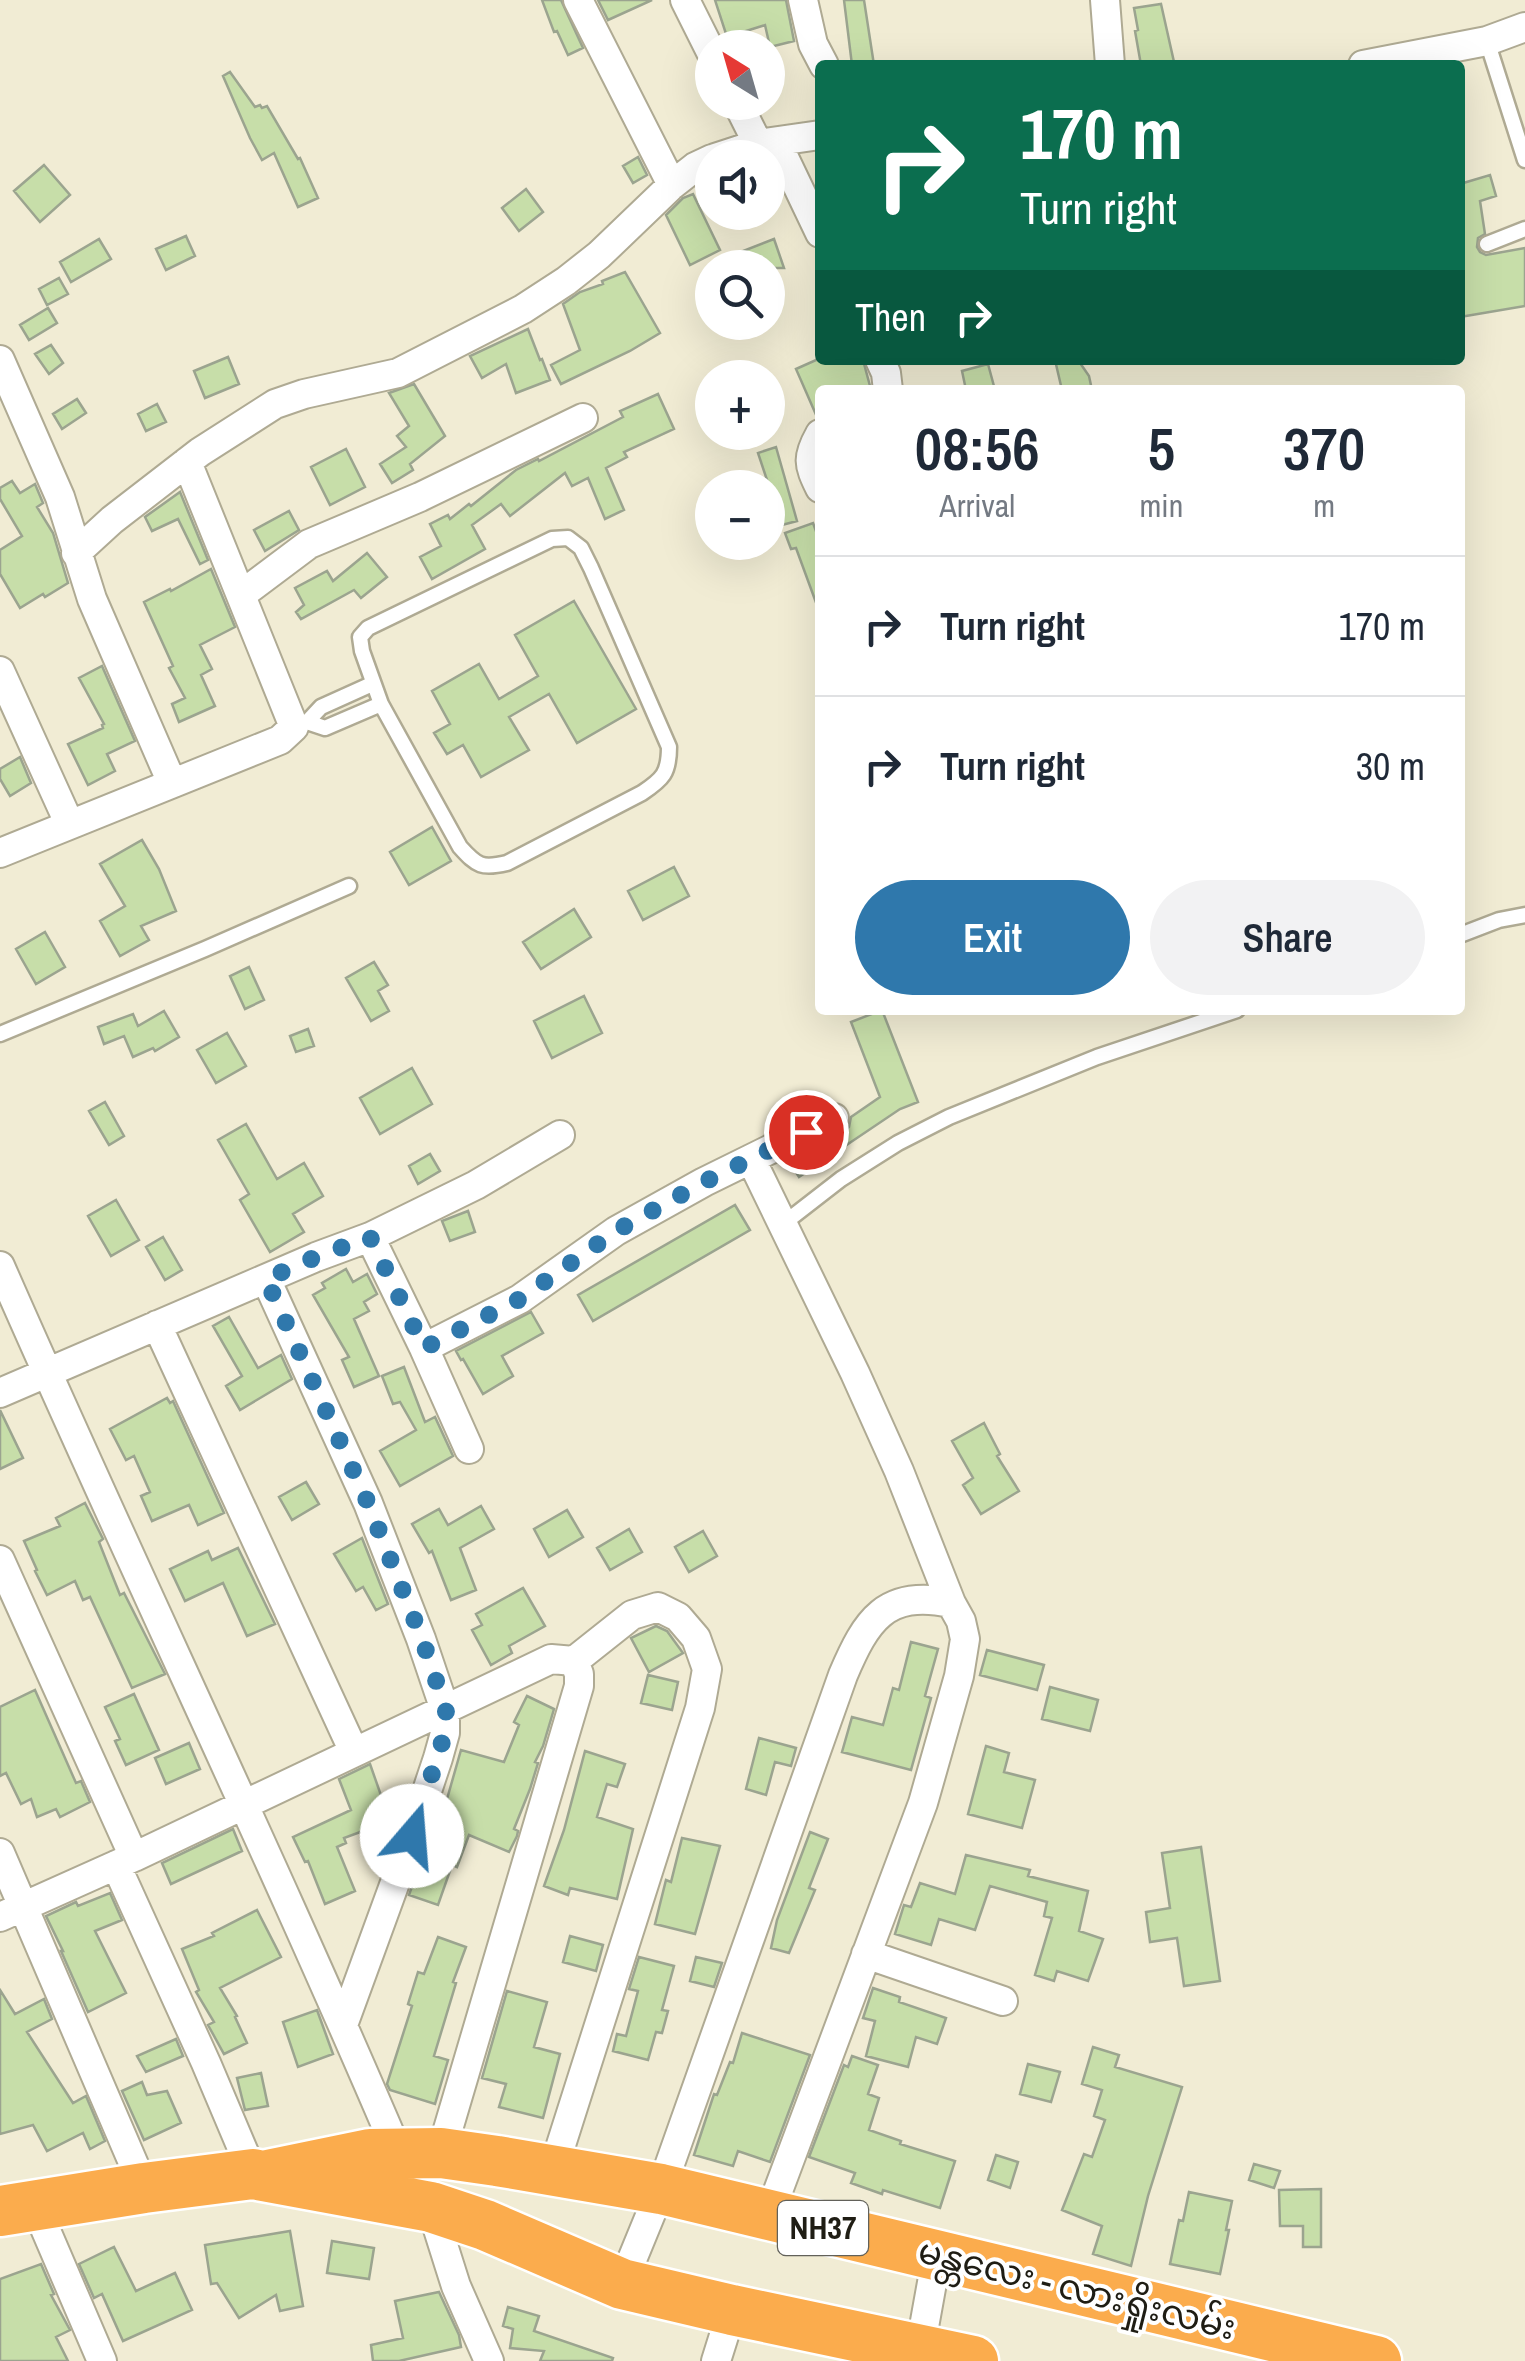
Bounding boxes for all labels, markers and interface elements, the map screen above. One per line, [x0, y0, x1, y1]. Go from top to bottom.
north arrow [695, 30, 785, 120]
map controls [695, 30, 785, 560]
text: 170 m [1020, 87, 1183, 181]
icon: right [855, 100, 985, 230]
button: sound [695, 140, 785, 230]
text: Turn right [1020, 177, 1177, 238]
button: search [695, 250, 785, 340]
icon: right [946, 290, 1001, 345]
text: Then [855, 292, 926, 343]
button: + [695, 360, 785, 450]
text: 08:56 [915, 408, 1040, 489]
text: 5 [1148, 408, 1175, 489]
text: 370 [1283, 408, 1365, 489]
button: − [695, 470, 785, 560]
text: Arrival [939, 484, 1015, 527]
text: min [1140, 484, 1183, 527]
text: m [1313, 484, 1335, 527]
icon: right [855, 599, 910, 654]
text: Turn right [940, 601, 1085, 652]
text: 170 m [1338, 601, 1425, 652]
icon: right [855, 739, 910, 794]
text: Turn right [940, 741, 1085, 792]
text: 30 m [1356, 741, 1425, 792]
button: Exit [855, 880, 1130, 995]
button: Share [1150, 880, 1425, 995]
pin [764, 1090, 849, 1175]
icon: arrive [779, 1105, 834, 1160]
position arrow [360, 1784, 464, 1888]
road number: NH37 [778, 2201, 868, 2255]
street label: မန္တလေး - လားရှိုးလမ်း [912, 2226, 1241, 2356]

